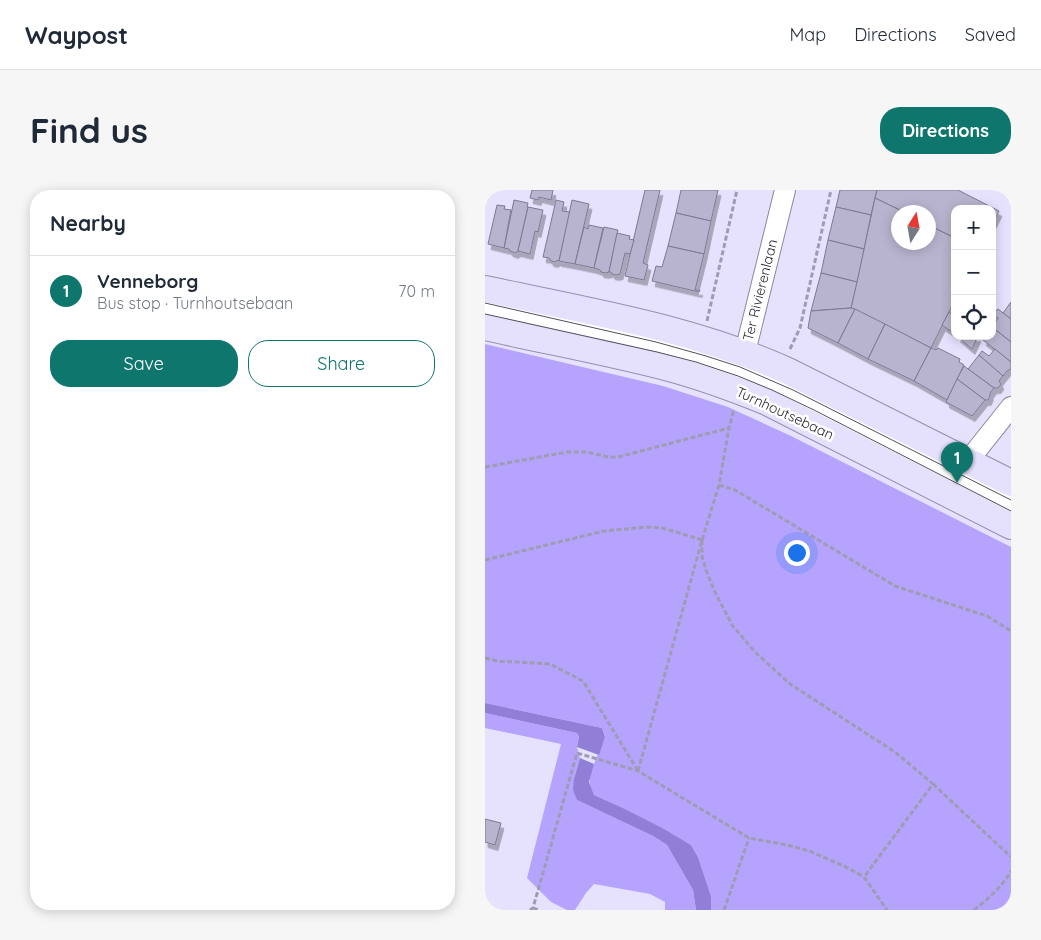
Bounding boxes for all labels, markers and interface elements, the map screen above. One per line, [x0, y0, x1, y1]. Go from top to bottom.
text: Waypost [25, 20, 128, 50]
text: Map [789, 23, 826, 46]
text: Directions [854, 23, 937, 46]
text: Saved [965, 23, 1016, 46]
button: Directions [880, 107, 1011, 154]
text: Find us [30, 108, 148, 152]
north arrow [891, 205, 936, 250]
map controls [951, 205, 996, 340]
button: + [951, 205, 996, 250]
text: Nearby [50, 210, 126, 236]
street label: Ter Rivierenlaan [739, 237, 781, 343]
button: − [951, 250, 996, 295]
text: Venneborg [97, 269, 198, 293]
text: 1 [63, 281, 69, 301]
text: 70 m [398, 281, 435, 301]
text: Bus stop · Turnhoutsebaan [97, 293, 293, 313]
button: locate [951, 295, 996, 340]
button: Save [50, 340, 238, 387]
button: Share [248, 340, 435, 387]
street label: Turnhoutsebaan [733, 382, 837, 444]
pin: 1 [941, 442, 973, 483]
your location [784, 540, 810, 566]

